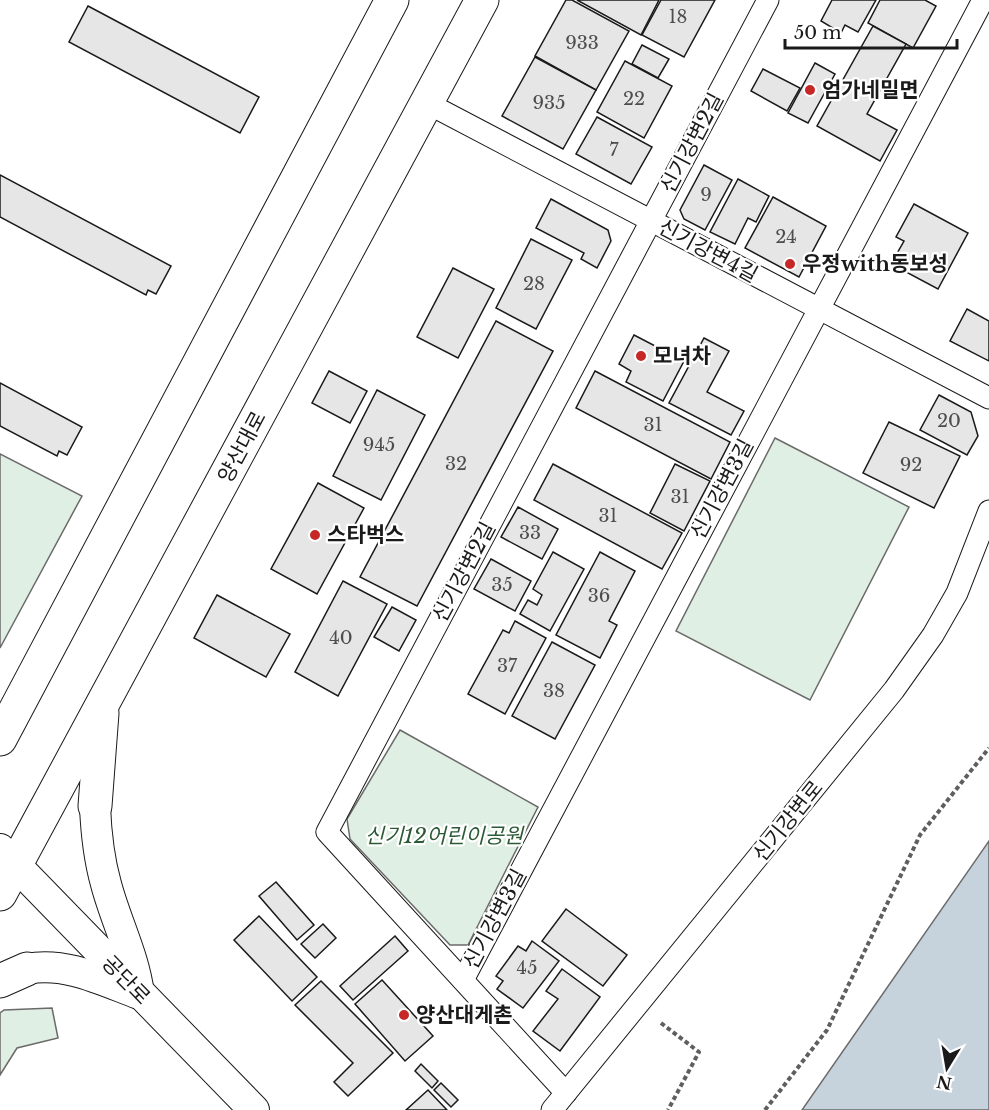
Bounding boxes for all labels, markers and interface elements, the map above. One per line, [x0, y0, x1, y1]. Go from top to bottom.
house number: 18 [669, 6, 687, 28]
scale bar [785, 12, 958, 50]
text: 50 m [794, 22, 842, 44]
house number: 933 [565, 32, 599, 54]
place label: 엄가네밀면 [822, 77, 919, 103]
marker: 엄가네밀면 [803, 83, 817, 97]
house number: 22 [623, 88, 645, 110]
street label: 신기강변2길 [655, 89, 729, 197]
house number: 935 [533, 92, 565, 114]
house number: 7 [609, 139, 619, 161]
house number: 9 [700, 184, 712, 206]
street label: 신기강변4길 [654, 214, 762, 288]
house number: 24 [775, 226, 797, 248]
place label: 우정with동보성 [802, 251, 948, 277]
marker: 우정with동보성 [783, 257, 797, 271]
house number: 28 [523, 273, 545, 295]
place label: 모녀차 [653, 343, 711, 369]
marker: 모녀차 [634, 349, 648, 363]
street label: 양산대로 [212, 407, 272, 487]
house number: 20 [937, 410, 961, 432]
house number: 31 [643, 414, 663, 436]
house number: 945 [363, 434, 395, 456]
street label: 신기강변3길 [685, 435, 759, 543]
house number: 32 [445, 453, 467, 475]
house number: 92 [900, 454, 922, 476]
house number: 31 [670, 486, 690, 508]
house number: 31 [598, 505, 618, 527]
street label: 신기강변2길 [427, 518, 501, 626]
place label: 스타벅스 [327, 522, 404, 548]
house number: 33 [519, 522, 541, 544]
marker: 스타벅스 [308, 528, 322, 542]
house number: 35 [491, 574, 513, 596]
house number: 36 [588, 585, 610, 607]
house number: 40 [329, 627, 353, 649]
house number: 37 [497, 655, 518, 677]
house number: 38 [543, 680, 565, 702]
street label: 신기강변로 [747, 775, 829, 867]
park label: 신기12어린이공원 [365, 823, 525, 849]
street label: 신기강변3길 [458, 865, 532, 973]
street label: 공단로 [97, 950, 155, 1010]
house number: 45 [517, 957, 537, 979]
place label: 양산대게촌 [416, 1002, 513, 1028]
marker: 양산대게촌 [397, 1008, 411, 1022]
north arrow [917, 1038, 977, 1098]
text: N [935, 1071, 953, 1094]

